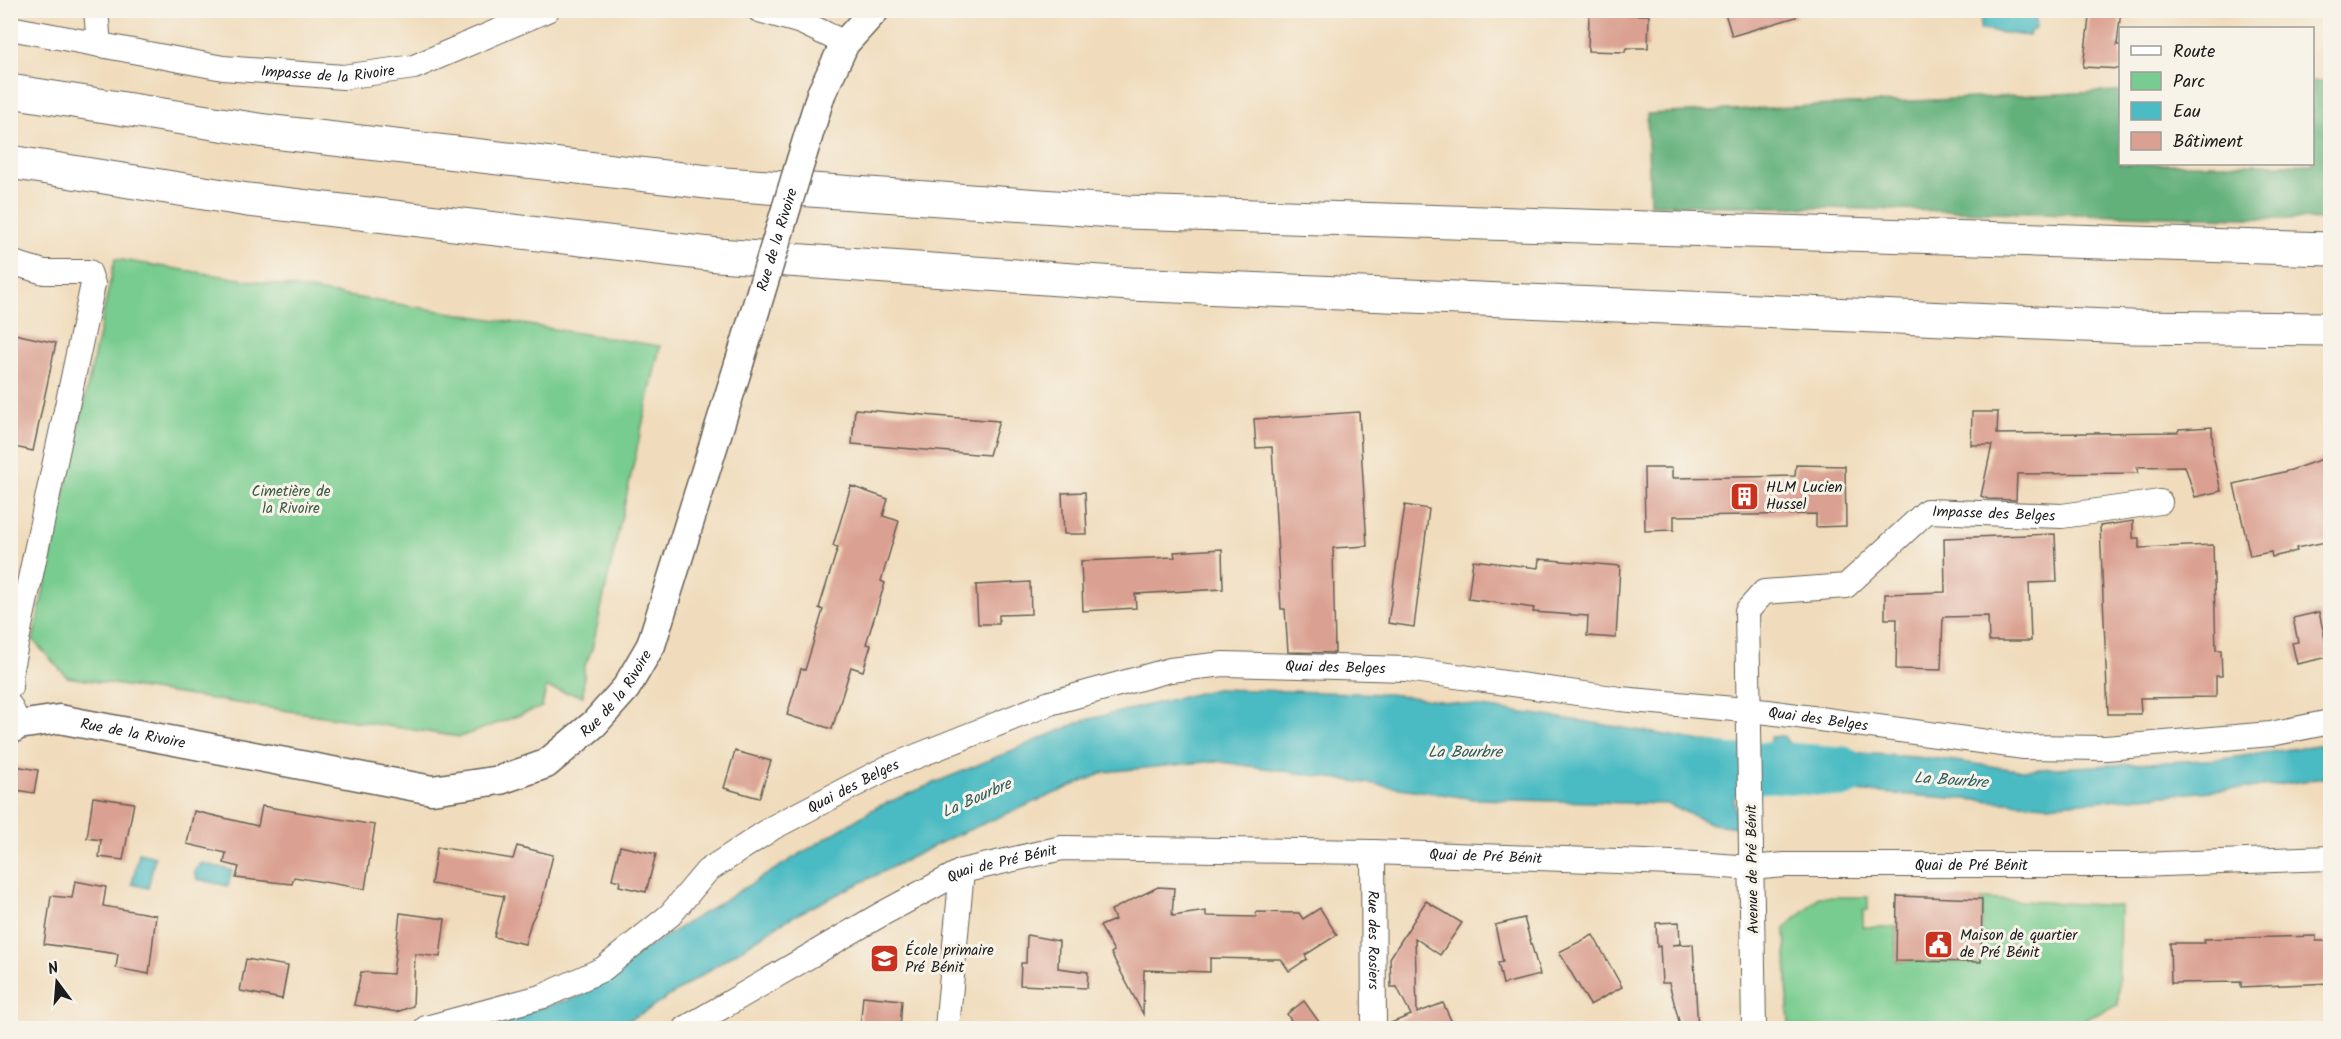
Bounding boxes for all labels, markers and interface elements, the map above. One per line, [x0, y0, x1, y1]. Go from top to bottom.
legend [2119, 27, 2314, 165]
text: Route [2173, 38, 2215, 67]
street label: Impasse de la Rivoire [260, 59, 397, 90]
text: Parc [2173, 68, 2205, 97]
text: Eau [2173, 98, 2201, 127]
text: Bâtiment [2173, 128, 2244, 157]
street label: Rue de la Rivoire [751, 185, 805, 294]
place label: HLM Lucien Hussel [1766, 476, 1843, 517]
park label: Cimetière de la Rivoire [251, 480, 331, 521]
building icon: HLM Lucien Hussel [1729, 480, 1761, 512]
street label: Impasse des Belges [1932, 500, 2056, 529]
street label: Rue de la Rivoire [575, 645, 659, 744]
street label: Quai des Belges [1285, 655, 1386, 681]
street label: Quai des Belges [1767, 701, 1870, 739]
street label: Rue de la Rivoire [78, 712, 188, 756]
water label: La Bourbre [1428, 740, 1504, 765]
street label: Quai des Belges [803, 753, 903, 821]
water label: La Bourbre [1913, 765, 1990, 796]
water label: La Bourbre [938, 771, 1017, 825]
street label: Avenue de Pré Bénit [1740, 804, 1766, 934]
street label: Quai de Pré Bénit [943, 839, 1060, 890]
street label: Quai de Pré Bénit [1429, 843, 1543, 871]
street label: Quai de Pré Bénit [1915, 854, 2028, 878]
street label: Rue des Rosiers [1360, 890, 1385, 990]
place label: Maison de quartier de Pré Bénit [1960, 924, 2078, 965]
public building icon: Maison de quartier de Pré Bénit [1923, 928, 1955, 960]
place label: École primaire Pré Bénit [905, 939, 994, 980]
school or university icon: École primaire Pré Bénit [868, 943, 900, 975]
north arrow [27, 952, 87, 1012]
text: N [45, 956, 62, 982]

